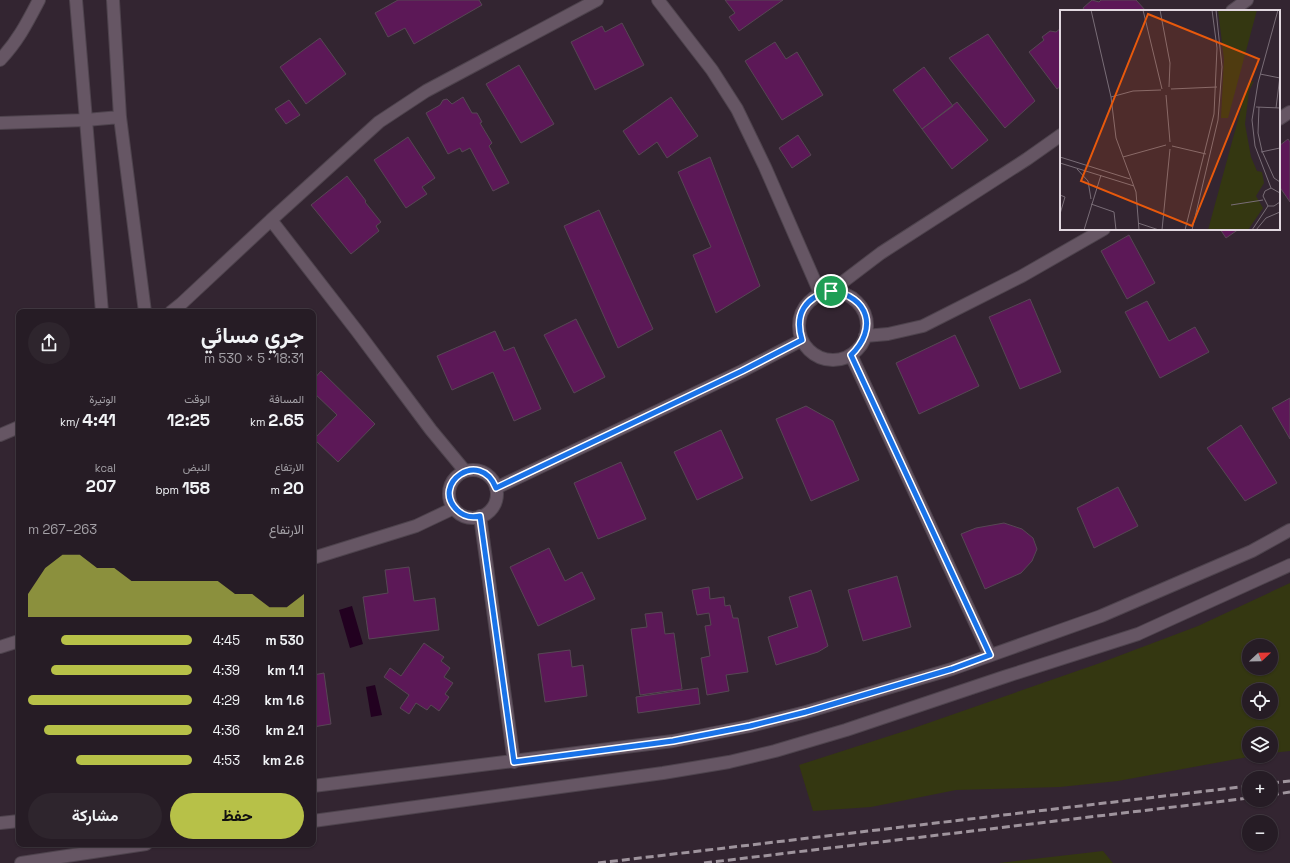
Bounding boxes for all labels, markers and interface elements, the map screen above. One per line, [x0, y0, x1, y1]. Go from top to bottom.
inset map [1060, 10, 1280, 230]
pin [814, 274, 848, 308]
icon: arrive [820, 280, 842, 302]
text: جري مسائي [201, 321, 304, 349]
button: share [28, 322, 70, 364]
text: 18:31 · 5 × 530 m [204, 350, 304, 367]
text: الوتيرة [89, 392, 116, 406]
text: الوقت [184, 392, 210, 406]
text: المسافة [269, 392, 304, 406]
text: 4:41 [82, 409, 116, 431]
text: 12:25 [167, 409, 210, 431]
text: 2.65 [268, 409, 304, 431]
text: /km [60, 415, 82, 429]
text: km [250, 415, 268, 429]
text: النبض [183, 460, 210, 474]
text: الارتفاع [274, 460, 304, 474]
text: kcal [95, 461, 116, 475]
text: 207 [86, 475, 116, 497]
text: 158 [182, 477, 210, 499]
text: 20 [283, 477, 304, 499]
text: bpm [155, 483, 182, 497]
text: m [271, 483, 283, 497]
text: 263–267 m [28, 521, 97, 538]
text: الارتفاع [269, 521, 304, 538]
text: 4:45 [213, 632, 240, 649]
text: 530 m [265, 632, 304, 649]
north arrow [1242, 639, 1278, 675]
map controls [1242, 639, 1278, 851]
text: 4:39 [213, 662, 240, 679]
text: 1.1 km [267, 662, 304, 679]
button: locate [1242, 683, 1278, 719]
text: 4:29 [213, 692, 240, 709]
text: 1.6 km [265, 692, 304, 709]
text: 4:36 [213, 722, 240, 739]
text: 2.1 km [265, 722, 304, 739]
button: layers [1242, 727, 1278, 763]
text: 4:53 [213, 752, 240, 769]
text: 2.6 km [263, 752, 304, 769]
button: + [1242, 771, 1278, 807]
button: مشاركة [28, 793, 162, 839]
button: حفظ [170, 793, 304, 839]
button: − [1242, 815, 1278, 851]

